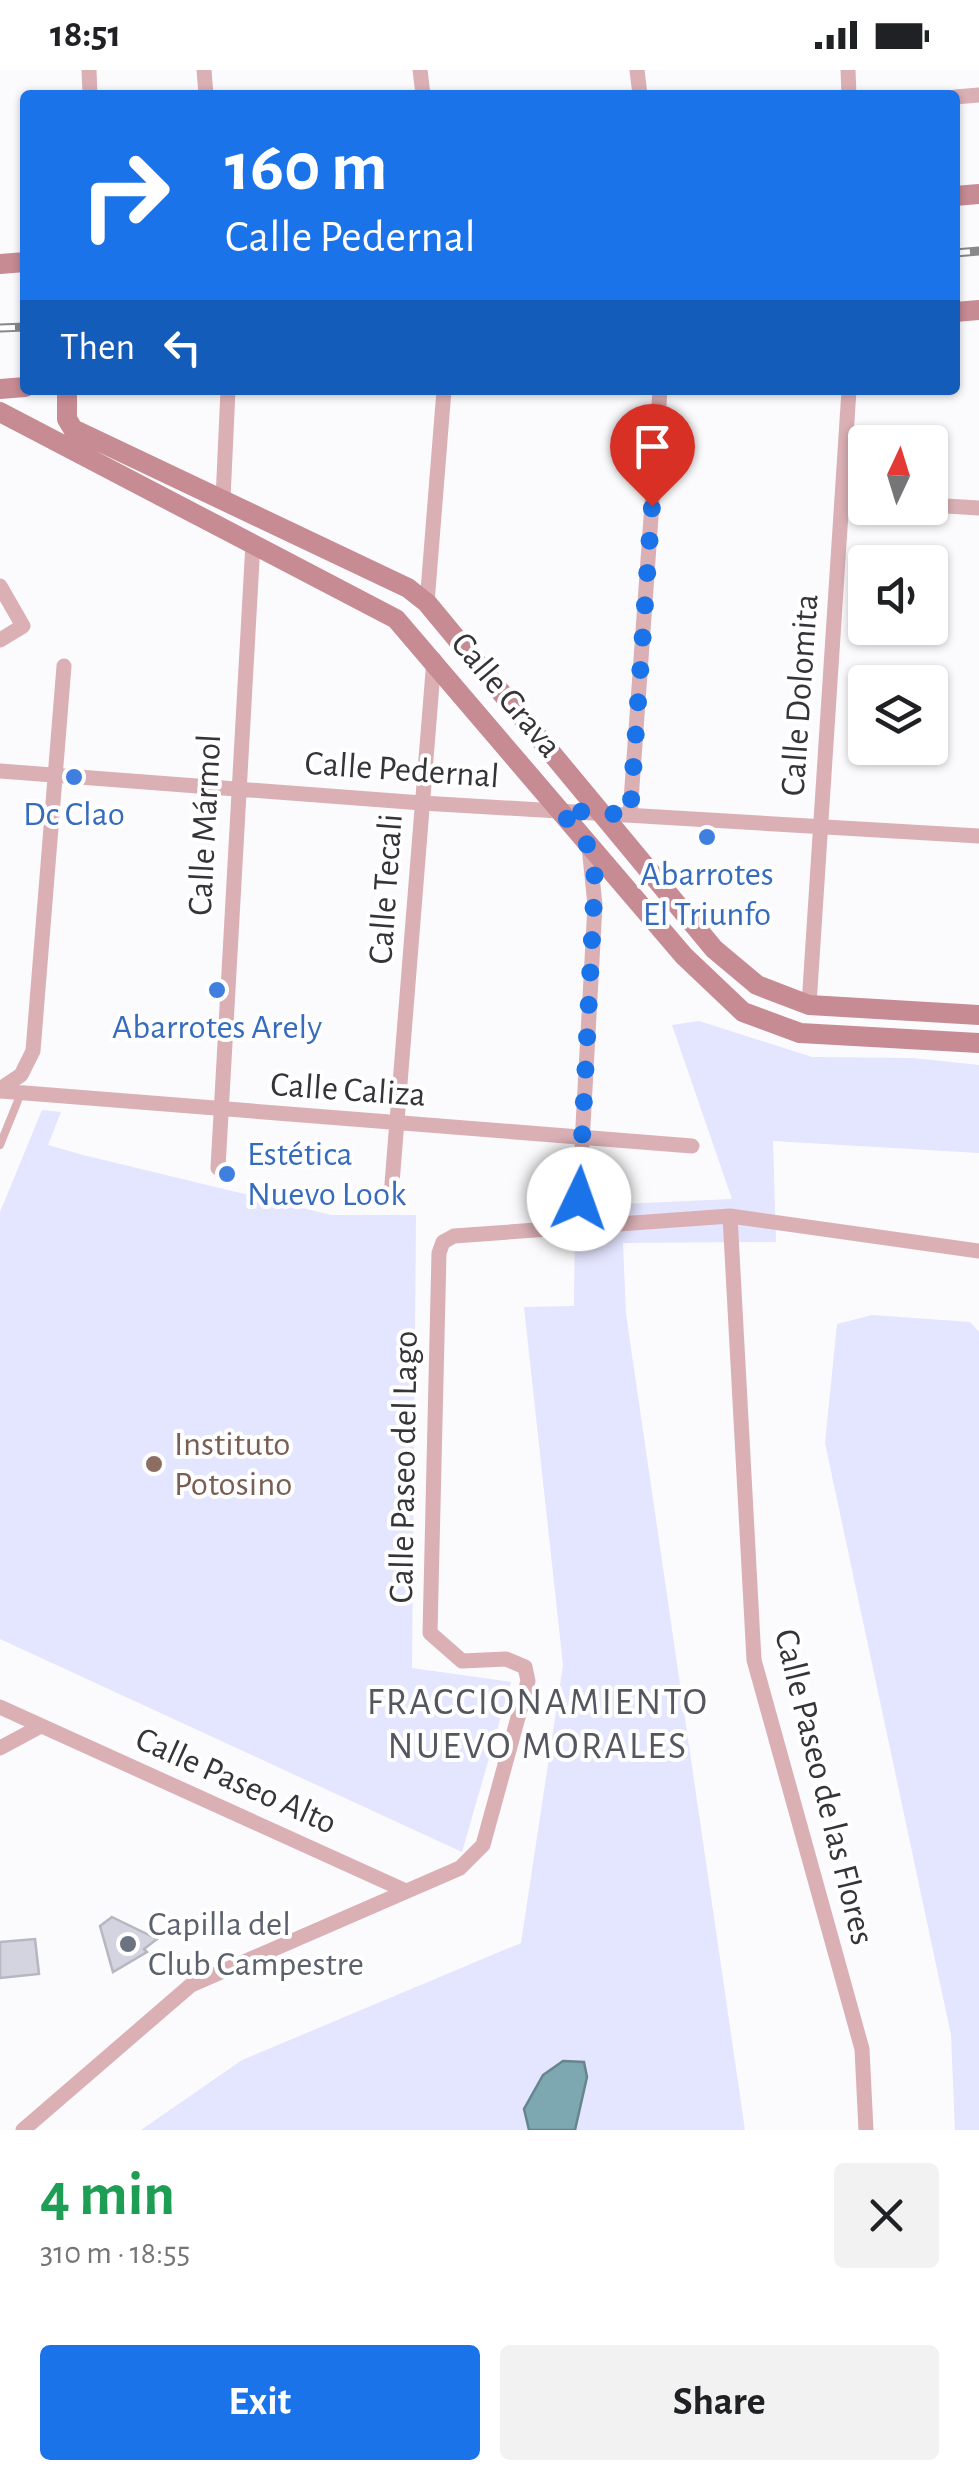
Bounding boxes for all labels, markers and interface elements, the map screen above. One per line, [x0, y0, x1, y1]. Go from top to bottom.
text: 18:51 [50, 16, 121, 54]
icon: right [60, 130, 190, 260]
text: 160 m [225, 133, 388, 203]
text: Calle Pedernal [225, 215, 476, 260]
icon: left [155, 320, 210, 375]
text: Then [60, 329, 135, 367]
pin [610, 404, 695, 507]
icon: arrive [625, 419, 680, 474]
north arrow [848, 425, 948, 525]
map controls [848, 425, 948, 765]
button: sound [848, 545, 948, 645]
street label: Calle Dolomita [775, 593, 825, 797]
street label: Calle Grava [444, 626, 568, 764]
button: layers [848, 665, 948, 765]
street label: Calle Mármol [183, 733, 227, 917]
street label: Calle Pedernal [304, 746, 500, 794]
marker: Dc Clao [63, 766, 85, 788]
place label: Dc Clao [23, 797, 125, 832]
street label: Calle Tecali [363, 812, 409, 966]
marker: Abarrotes El Triunfo [696, 826, 718, 848]
place label: Abarrotes El Triunfo [640, 857, 774, 932]
marker: Abarrotes Arely [206, 979, 228, 1001]
place label: Abarrotes Arely [112, 1010, 322, 1045]
street label: Calle Caliza [269, 1067, 427, 1113]
place label: Estética Nuevo Look [247, 1137, 406, 1212]
position arrow [527, 1147, 631, 1251]
marker: Estética Nuevo Look [216, 1163, 238, 1185]
street label: Calle Paseo del Lago [384, 1330, 424, 1604]
place label: Instituto Potosino [174, 1427, 292, 1502]
marker: Instituto Potosino [143, 1453, 165, 1475]
street label: Calle Paseo de las Flores [768, 1626, 880, 1948]
district label: FRACCIONAMIENTO NUEVO MORALES [367, 1684, 709, 1766]
street label: Calle Paseo Alto [130, 1721, 342, 1841]
place label: Capilla del Club Campestre [148, 1907, 364, 1982]
marker: Capilla del Club Campestre [117, 1933, 139, 1955]
button: close [834, 2163, 939, 2268]
text: 4 min [40, 2166, 175, 2226]
text: 310 m · 18:55 [40, 2237, 190, 2269]
button: Exit [40, 2345, 480, 2460]
button: Share [500, 2345, 939, 2460]

